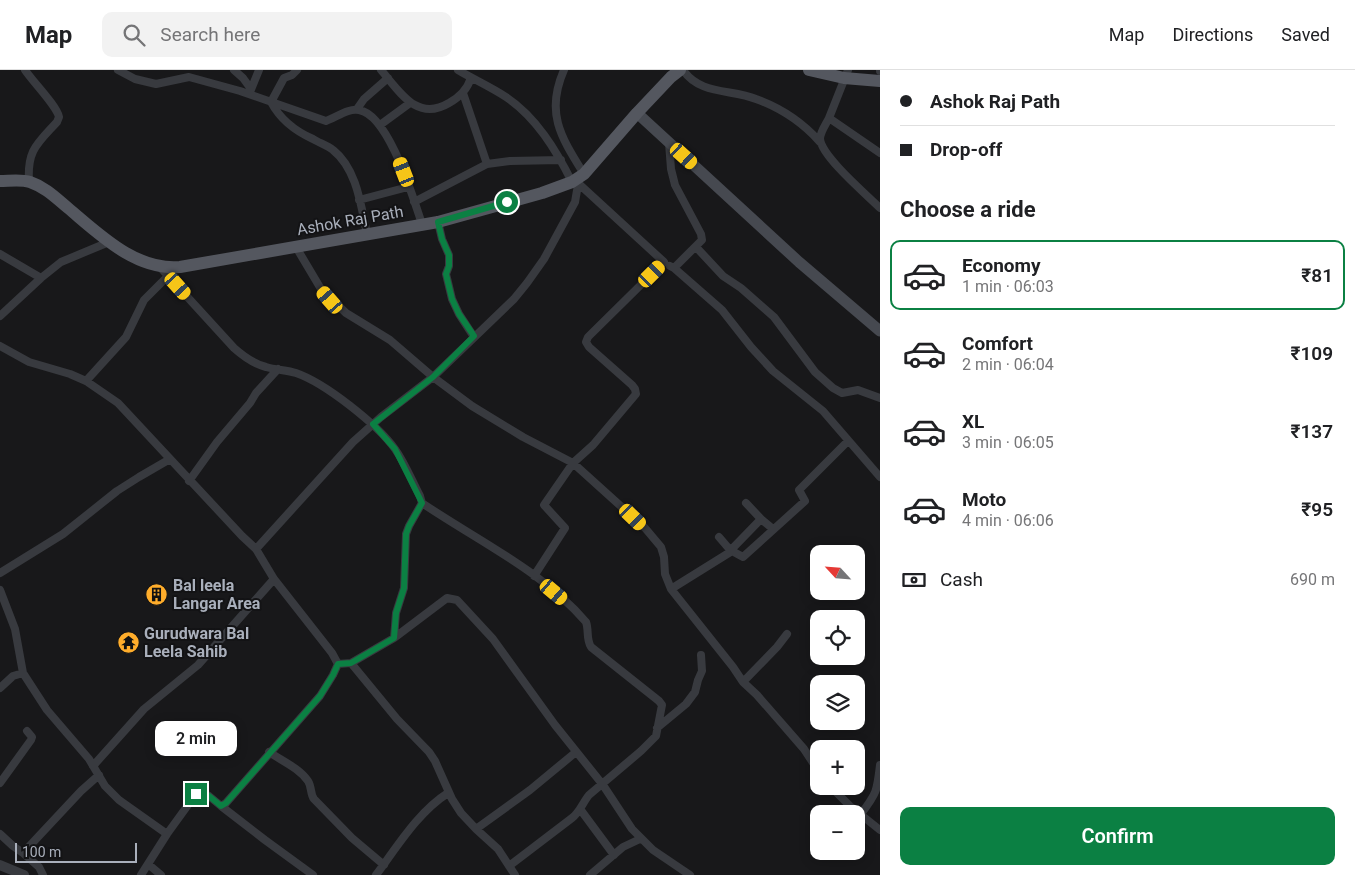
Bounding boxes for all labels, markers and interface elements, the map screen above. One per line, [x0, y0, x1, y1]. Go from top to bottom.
search box [102, 12, 452, 57]
text: Map [25, 21, 72, 49]
icon: search [120, 21, 148, 49]
text: Search here [160, 23, 260, 46]
text: Map [1109, 24, 1144, 45]
text: Directions [1172, 24, 1253, 45]
text: Saved [1281, 24, 1330, 45]
text: Ashok Raj Path [930, 90, 1060, 113]
text: Drop-off [930, 138, 1002, 161]
car [667, 140, 700, 172]
car [391, 155, 416, 189]
route start [496, 191, 518, 213]
text: Choose a ride [900, 197, 1036, 222]
street label: Ashok Raj Path [295, 202, 405, 239]
icon: car [902, 253, 947, 298]
text: Economy [962, 254, 1041, 277]
car [636, 258, 667, 290]
text: ₹81 [1301, 264, 1333, 287]
car [162, 270, 193, 302]
text: 1 min · 06:03 [962, 277, 1054, 296]
car [314, 284, 345, 316]
icon: car [902, 331, 947, 376]
text: Comfort [962, 332, 1033, 355]
text: ₹109 [1290, 342, 1333, 365]
text: 2 min · 06:04 [962, 355, 1054, 374]
icon: car [902, 409, 947, 454]
text: XL [962, 410, 984, 433]
text: ₹137 [1290, 420, 1333, 443]
text: 3 min · 06:05 [962, 433, 1054, 452]
icon: car [902, 487, 947, 532]
text: Moto [962, 488, 1006, 511]
text: ₹95 [1301, 498, 1333, 521]
car [616, 501, 649, 533]
text: 4 min · 06:06 [962, 511, 1054, 530]
north arrow [810, 545, 865, 600]
map controls [810, 545, 865, 860]
icon: cash [900, 566, 928, 594]
text: Cash [940, 568, 983, 591]
text: 690 m [1290, 570, 1335, 589]
place label: Bal leela Langar Area [173, 576, 261, 613]
car [537, 577, 570, 607]
building icon: Bal leela Langar Area [145, 582, 169, 606]
button: locate [810, 610, 865, 665]
place label: Gurudwara Bal Leela Sahib [144, 624, 249, 661]
temple icon: Gurudwara Bal Leela Sahib [116, 630, 140, 654]
button: layers [810, 675, 865, 730]
callout: 2 min [155, 722, 237, 756]
text: 2 min [176, 729, 216, 748]
button: + [810, 740, 865, 795]
route end [185, 783, 207, 805]
button: − [810, 805, 865, 860]
button: Confirm [900, 807, 1335, 865]
scale bar [15, 840, 138, 863]
text: 100 m [22, 844, 61, 860]

